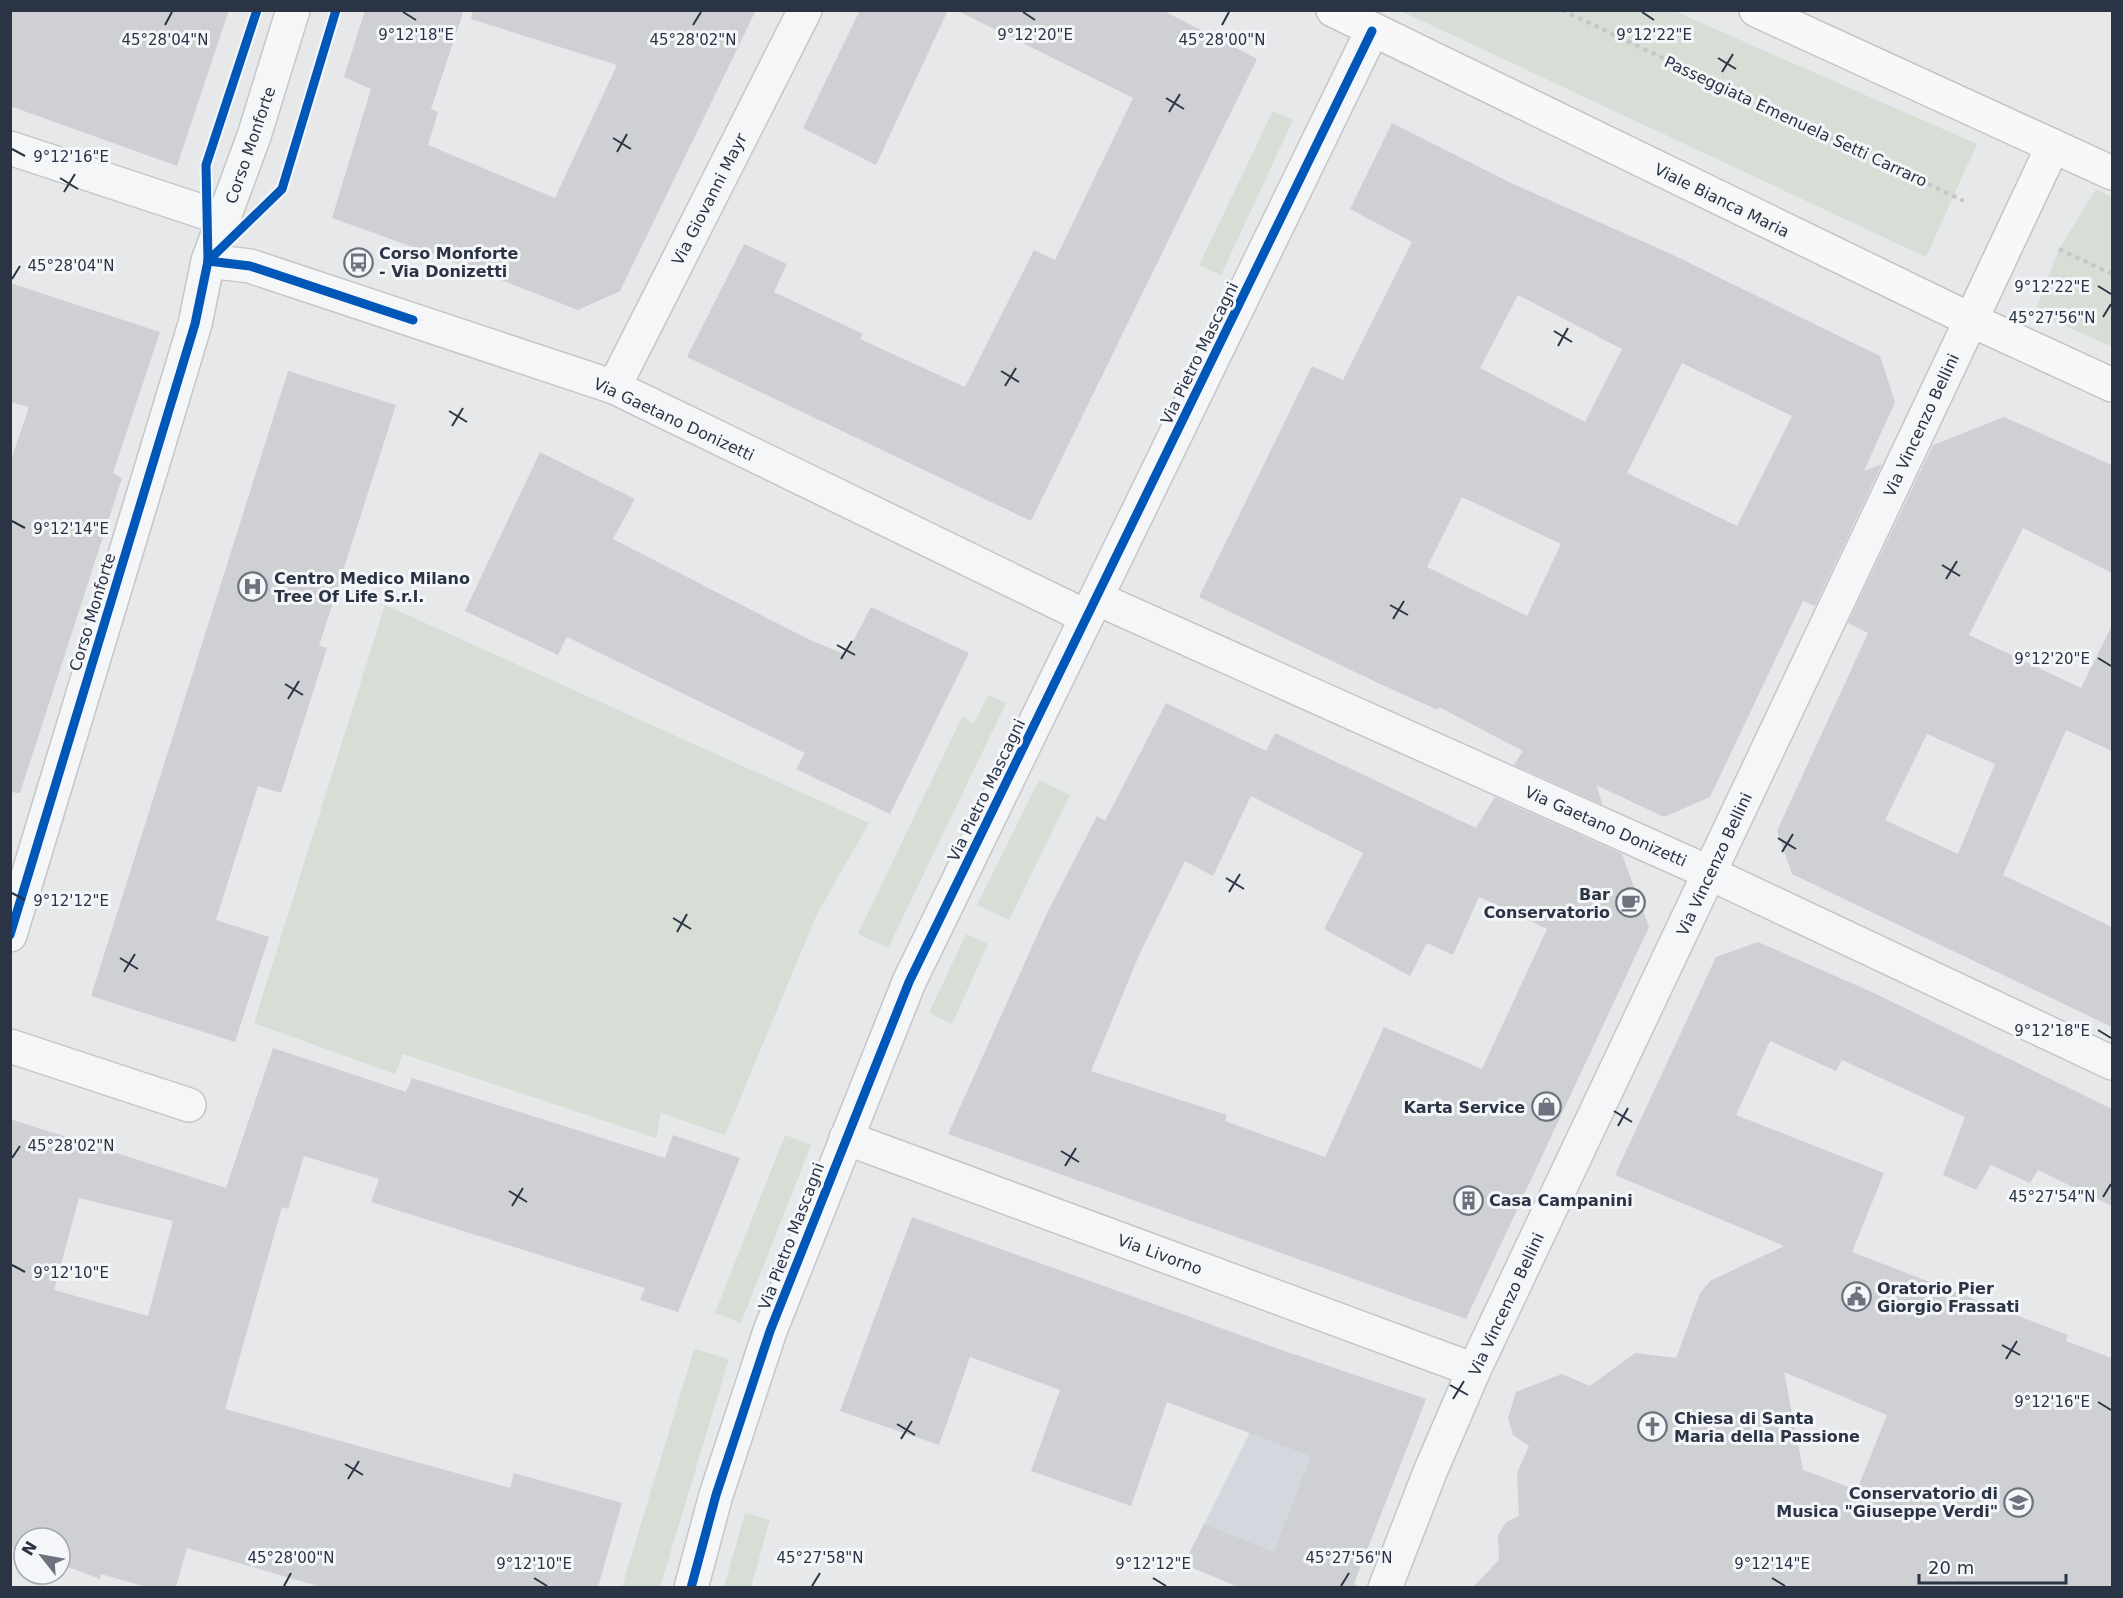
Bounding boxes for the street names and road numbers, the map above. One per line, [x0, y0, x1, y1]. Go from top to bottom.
street label: Passeggiata Emenuela Setti Carraro [1661, 52, 1930, 191]
street label: Corso Monforte [222, 84, 279, 206]
street label: Via Giovanni Mayr [668, 130, 751, 268]
street label: Viale Bianca Maria [1651, 160, 1792, 241]
street label: Via Pietro Mascagni [1157, 279, 1242, 428]
street label: Via Vincenzo Bellini [1880, 351, 1963, 500]
street label: Via Gaetano Donizetti [590, 374, 757, 465]
street label: Corso Monforte [65, 551, 119, 674]
street label: Via Pietro Mascagni [944, 716, 1029, 865]
street label: Via Gaetano Donizetti [1522, 782, 1690, 871]
street label: Via Vincenzo Bellini [1673, 790, 1756, 939]
street label: Via Pietro Mascagni [755, 1160, 828, 1312]
street label: Via Livorno [1115, 1230, 1205, 1279]
street label: Via Vincenzo Bellini [1465, 1230, 1548, 1379]

